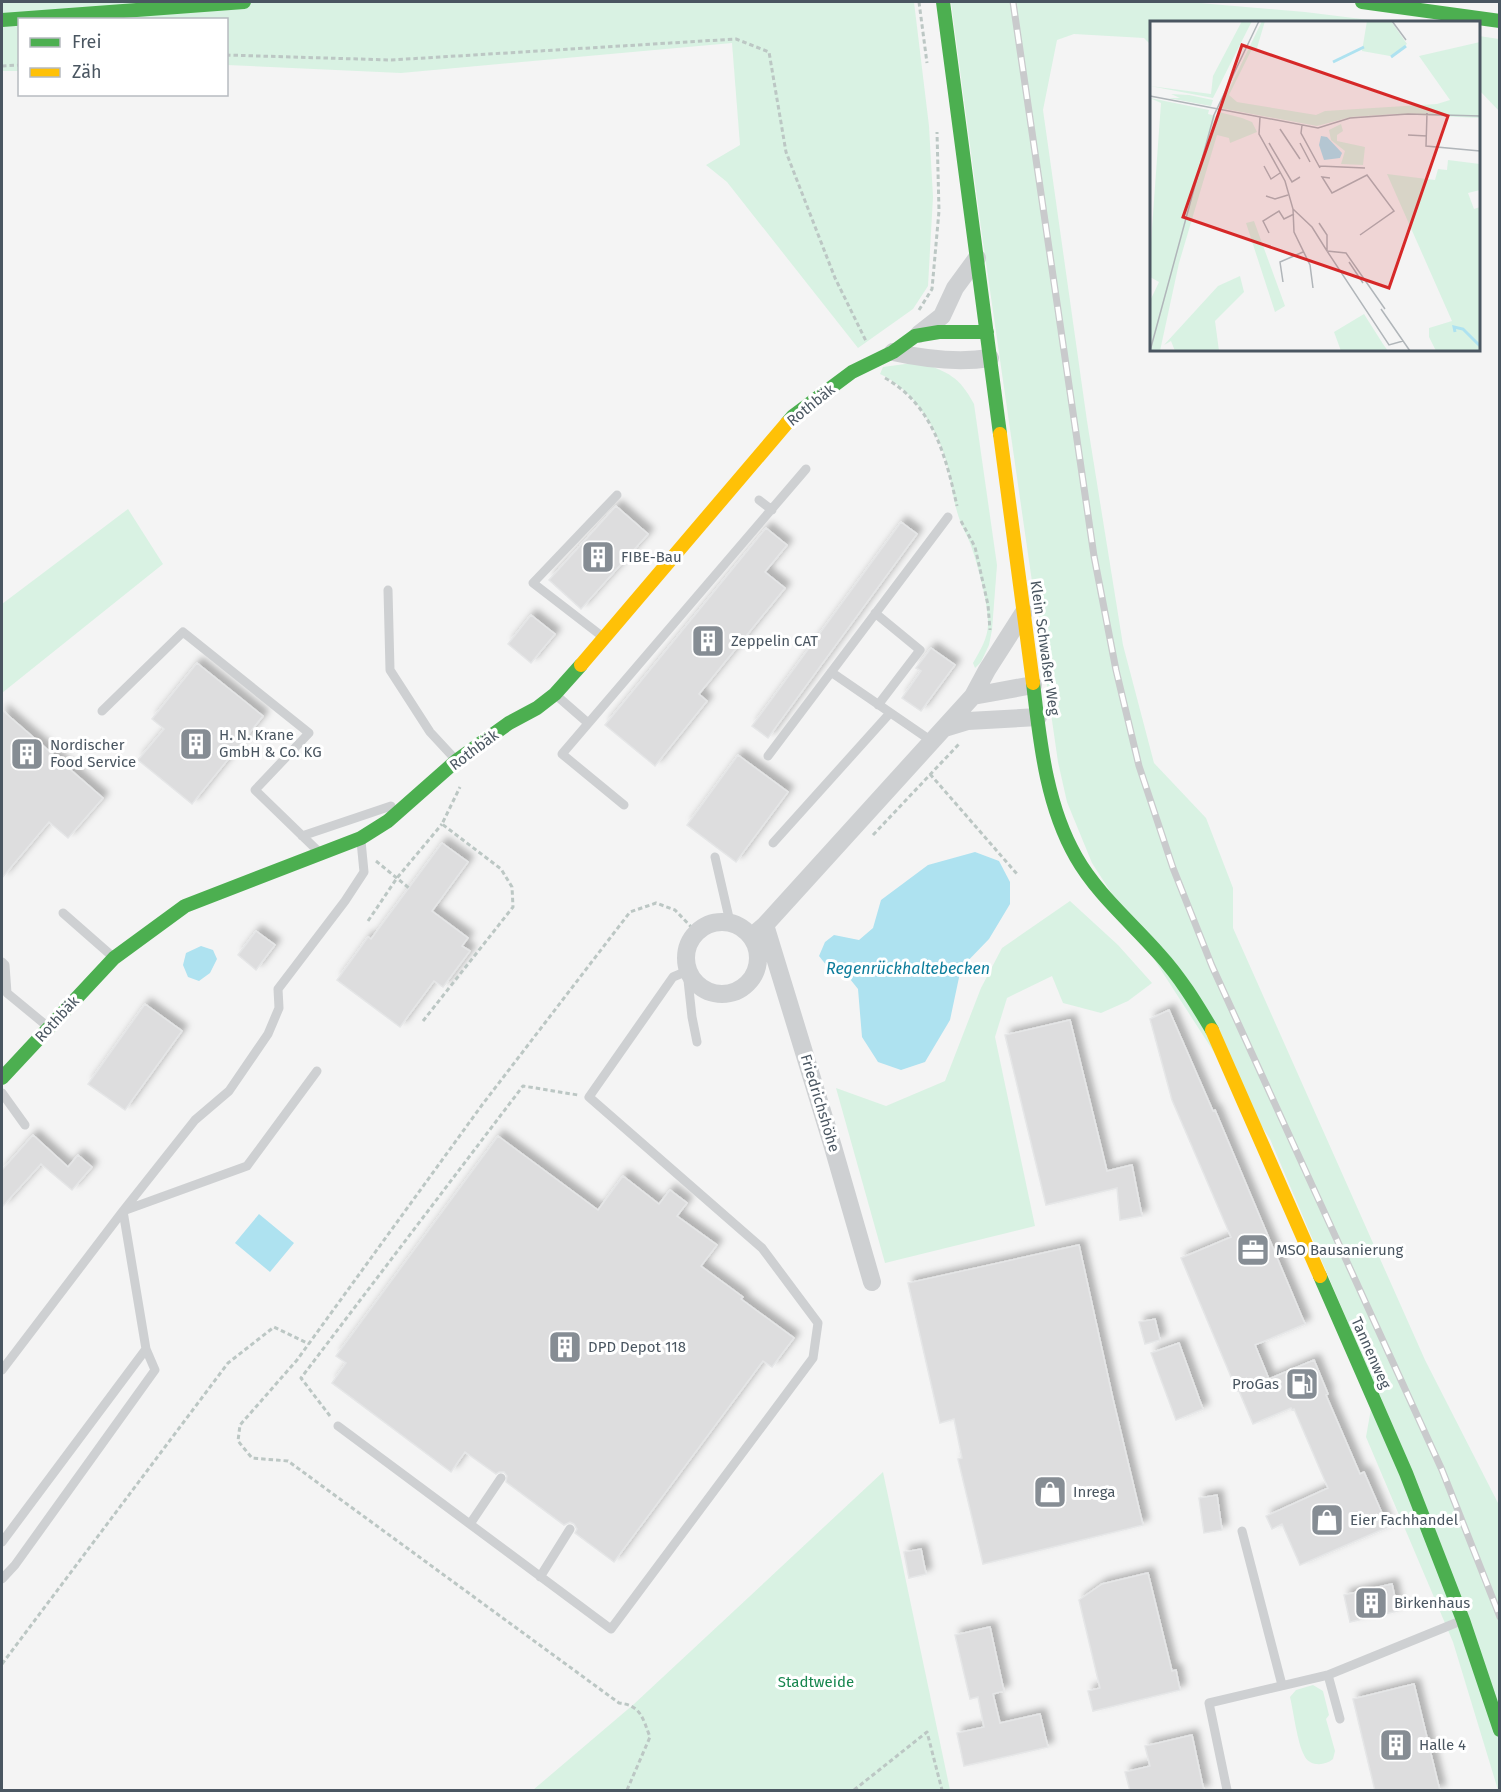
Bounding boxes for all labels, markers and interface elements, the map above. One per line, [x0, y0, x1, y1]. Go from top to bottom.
legend [18, 18, 228, 96]
inset map [1150, 21, 1480, 351]
text: Frei [72, 31, 102, 53]
text: Zäh [72, 61, 101, 83]
street label: Rothbäk [783, 380, 839, 430]
building icon: FIBE-Bau [580, 539, 616, 575]
place label: FIBE-Bau [621, 548, 682, 566]
street label: Klein Schwaßer Weg [1027, 579, 1063, 717]
building icon: Zeppelin CAT [690, 623, 726, 659]
place label: Zeppelin CAT [731, 632, 818, 650]
building icon: H. N. Krane GmbH & Co. KG [178, 726, 214, 762]
place label: H. N. Krane GmbH & Co. KG [219, 726, 322, 761]
street label: Rothbäk [446, 726, 502, 774]
building icon: Nordischer Food Service [9, 736, 45, 772]
place label: Nordischer Food Service [50, 736, 136, 771]
water label: Regenrückhaltebecken [826, 959, 990, 978]
street label: Rothbäk [31, 992, 83, 1046]
street label: Friedrichshöhe [797, 1052, 843, 1154]
office icon: MSO Bausanierung [1235, 1232, 1271, 1268]
place label: MSO Bausanierung [1276, 1241, 1404, 1259]
street label: Tannenweg [1347, 1314, 1395, 1392]
building icon: DPD Depot 118 [547, 1329, 583, 1365]
place label: DPD Depot 118 [588, 1338, 686, 1356]
fuel station icon: ProGas [1284, 1366, 1320, 1402]
place label: ProGas [1232, 1375, 1279, 1393]
shop icon: Inrega [1032, 1474, 1068, 1510]
place label: Inrega [1073, 1483, 1115, 1501]
shop icon: Eier Fachhandel [1309, 1502, 1345, 1538]
place label: Eier Fachhandel [1350, 1511, 1459, 1529]
building icon: Birkenhaus [1353, 1585, 1389, 1621]
place label: Birkenhaus [1394, 1594, 1470, 1612]
park label: Stadtweide [778, 1673, 854, 1691]
building icon: Halle 4 [1378, 1727, 1414, 1763]
place label: Halle 4 [1419, 1736, 1466, 1754]

